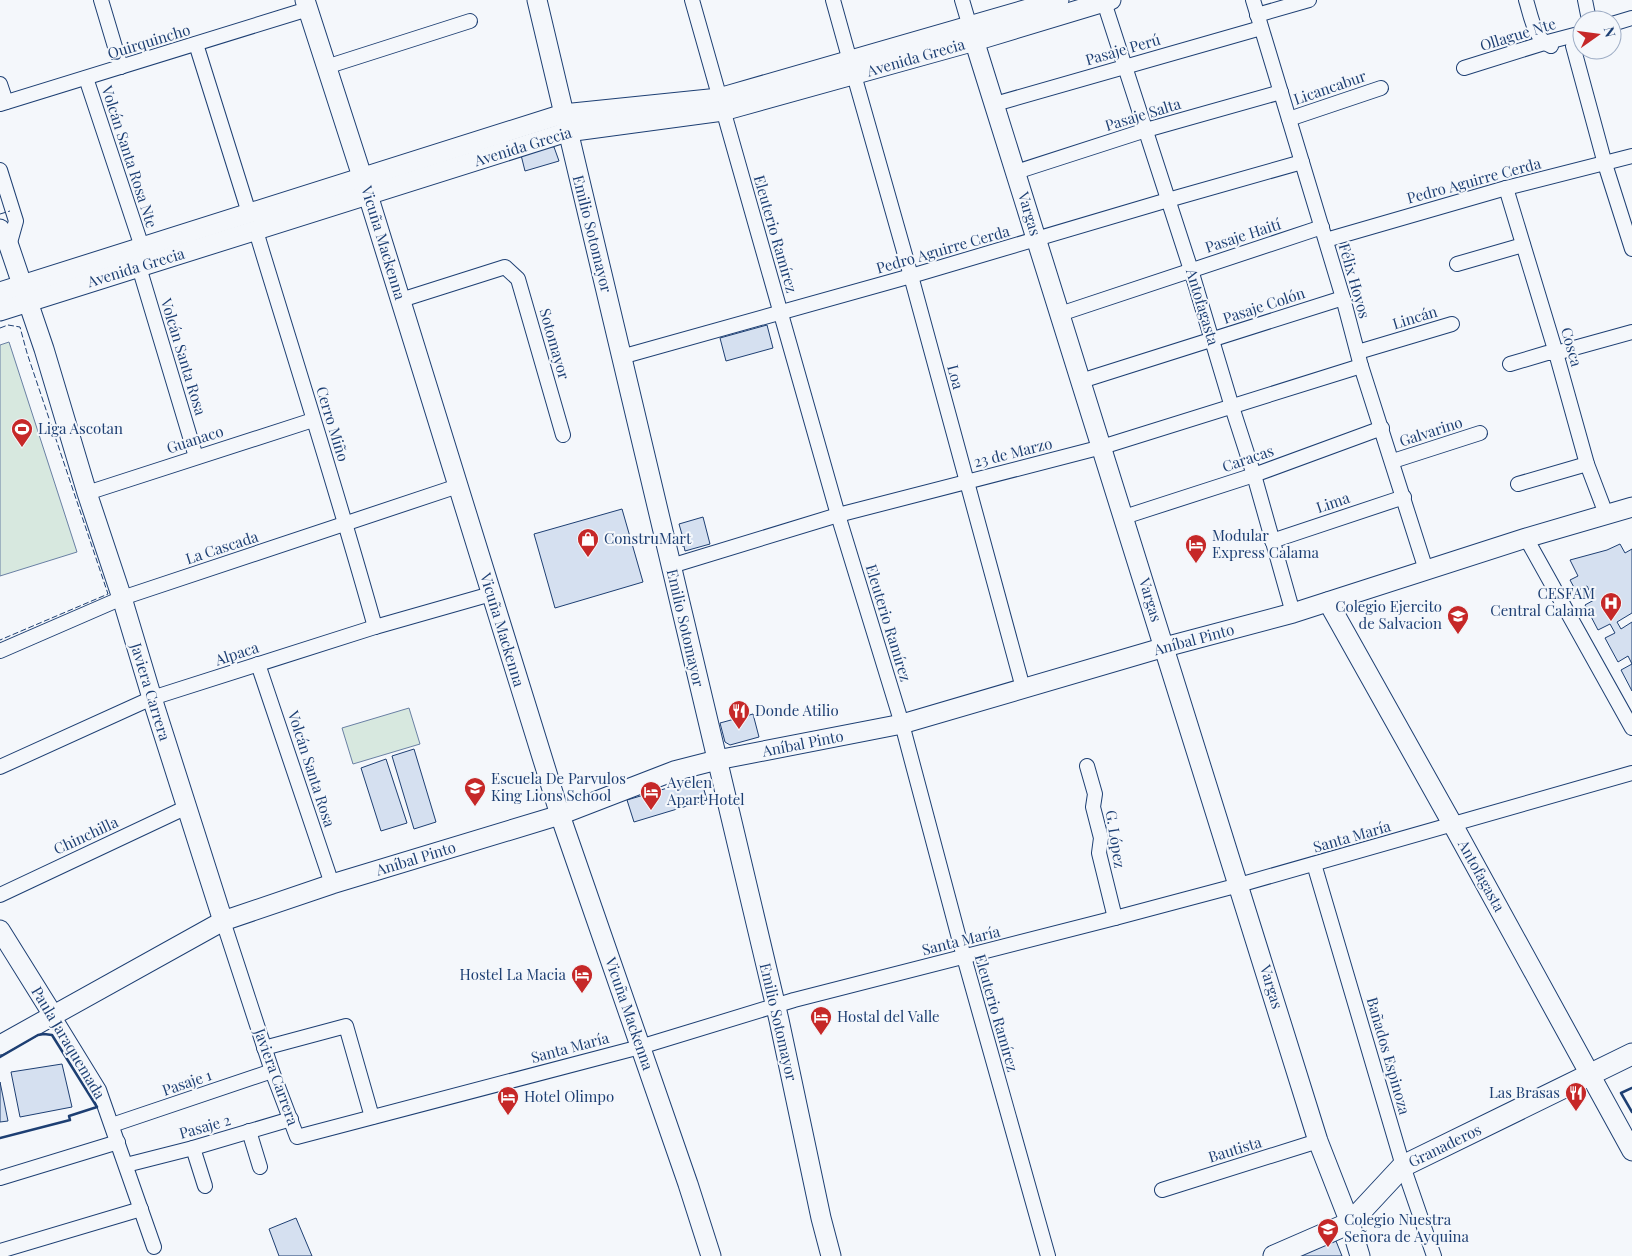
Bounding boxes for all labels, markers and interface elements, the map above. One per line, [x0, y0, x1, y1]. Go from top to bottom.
north arrow [1572, 10, 1622, 60]
street label: Ollague Nte [1477, 13, 1558, 55]
street label: Quirquincho [105, 19, 192, 63]
text: N [1600, 25, 1621, 39]
street label: Pasaje Perú [1083, 29, 1163, 69]
street label: Avenida Grecia [863, 33, 968, 81]
street label: Licancabur [1291, 65, 1369, 109]
street label: Volcán Santa Rosa Nte [97, 82, 162, 230]
street label: Pasaje Salta [1102, 93, 1184, 135]
street label: Avenida Grecia [471, 122, 574, 171]
street label: Pedro Aguirre Cerda [1404, 152, 1544, 208]
street label: Emilio Sotomayor [569, 173, 617, 295]
street label: Eleuterio Ramírez [750, 173, 802, 295]
street label: Vicuña Mackenna [357, 182, 411, 303]
street label: Vargas [1014, 188, 1046, 238]
street label: Pasaje Haití [1202, 213, 1284, 257]
street label: Pedro Aguirre Cerda [874, 220, 1012, 278]
street label: Félix Hoyos [1335, 241, 1375, 321]
street label: Avenida Grecia [84, 243, 187, 292]
street label: Antofagasta [1182, 265, 1224, 348]
street label: Pasaje Colón [1220, 282, 1307, 328]
street label: Volcán Santa Rosa [156, 295, 211, 418]
street label: Lincán [1390, 301, 1440, 333]
street label: Sotomayor [535, 306, 575, 382]
street label: Cosca [1557, 325, 1587, 369]
street label: Loa [943, 362, 969, 392]
street label: Cerro Miño [312, 384, 354, 464]
street label: Galvarino [1397, 411, 1465, 451]
sports icon: Liga Ascotan [10, 417, 34, 448]
place label: Liga Ascotan [38, 418, 123, 438]
street label: Guanaco [164, 420, 226, 458]
street label: 23 de Marzo [971, 433, 1054, 471]
street label: Caracas [1219, 440, 1276, 476]
street label: Lima [1313, 487, 1353, 517]
place label: Modular Express Calama [1212, 525, 1320, 562]
street label: La Cascada [183, 526, 261, 568]
shop icon: ConstruMart [576, 527, 600, 558]
place label: ConstruMart [604, 528, 692, 548]
hotel icon: Modular Express Calama [1184, 533, 1208, 564]
street label: Eleuterio Ramírez [862, 562, 916, 684]
street label: Emilio Sotomayor [663, 567, 709, 689]
street label: Vicuña Mackenna [476, 569, 530, 690]
street label: Vargas [1135, 574, 1167, 624]
place label: CESFAM Central Calama [1490, 583, 1596, 620]
hospital icon: CESFAM Central Calama [1599, 591, 1623, 622]
place label: Colegio Ejercito de Salvacion [1335, 596, 1442, 633]
school or university icon: Colegio Ejercito de Salvacion [1446, 604, 1470, 635]
street label: Aníbal Pinto [1150, 619, 1236, 660]
street label: Alpaca [211, 636, 262, 670]
street label: Javiera Carrera [126, 639, 176, 744]
restaurant icon: Donde Atilio [727, 699, 751, 730]
place label: Donde Atilio [755, 700, 839, 720]
street label: Volcán Santa Rosa [283, 707, 340, 830]
street label: Aníbal Pinto [759, 725, 845, 761]
place label: Escuela De Parvulos King Lions School [491, 768, 626, 805]
place label: Ayelen Apart Hotel [666, 772, 745, 809]
school or university icon: Escuela De Parvulos King Lions School [463, 776, 487, 807]
hotel icon: Ayelen Apart Hotel [639, 780, 663, 811]
street label: G. López [1102, 808, 1130, 869]
street label: Chinchilla [50, 811, 122, 859]
street label: Santa María [1311, 815, 1393, 857]
street label: Antofagasta [1453, 835, 1510, 915]
street label: Aníbal Pinto [372, 836, 458, 880]
street label: Santa María [920, 921, 1002, 959]
street label: Eleuterio Ramírez [971, 952, 1023, 1074]
street label: Vicuña Mackenna [601, 954, 659, 1073]
street label: Emilio Sotomayor [756, 961, 802, 1083]
street label: Vargas [1256, 961, 1288, 1011]
hotel icon: Hostel La Macia [570, 963, 594, 994]
place label: Hostel La Macia [460, 964, 567, 984]
street label: Paula Jaraquemada [27, 982, 111, 1103]
street label: Bañados Espinoza [1363, 995, 1415, 1117]
hotel icon: Hostal del Valle [809, 1005, 833, 1036]
place label: Hostal del Valle [837, 1006, 940, 1026]
street label: Javiera Carrera [250, 1025, 304, 1128]
street label: Santa María [529, 1027, 611, 1067]
street label: Pasaje 1 [159, 1064, 215, 1100]
restaurant icon: Las Brasas [1564, 1081, 1588, 1112]
place label: Las Brasas [1489, 1082, 1560, 1102]
hotel icon: Hotel Olimpo [496, 1085, 520, 1116]
place label: Hotel Olimpo [524, 1086, 614, 1106]
street label: Pasaje 2 [177, 1109, 233, 1143]
street label: Granaderos [1405, 1119, 1484, 1171]
street label: Bautista [1206, 1131, 1264, 1167]
place label: Colegio Nuestra Señora de Ayquina [1344, 1209, 1469, 1246]
school or university icon: Colegio Nuestra Señora de Ayquina [1316, 1217, 1340, 1248]

